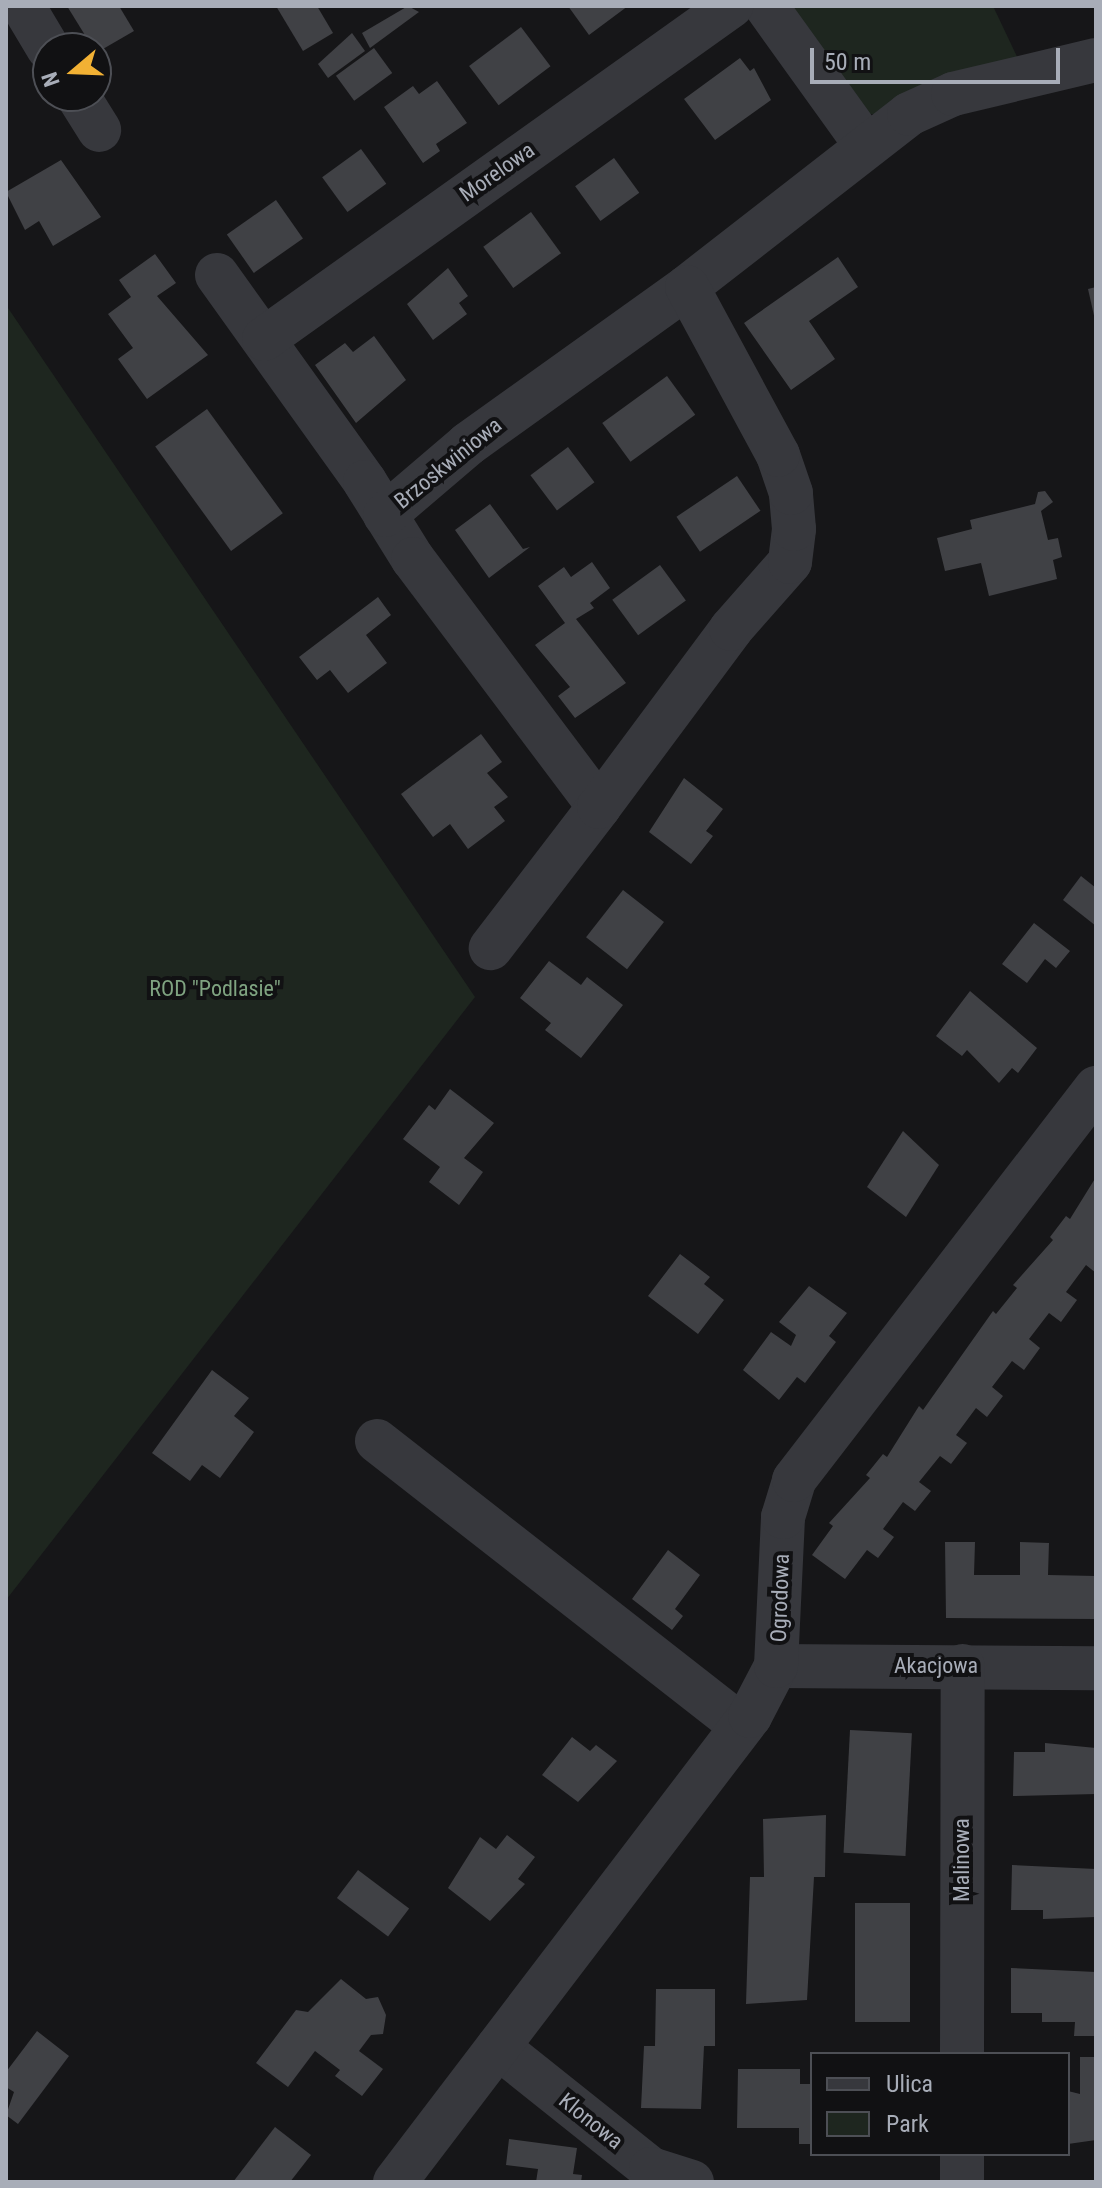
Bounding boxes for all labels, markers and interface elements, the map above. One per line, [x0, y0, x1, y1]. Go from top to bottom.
north arrow [32, 32, 112, 112]
scale bar [814, 32, 1064, 82]
text: 50 m [824, 48, 871, 76]
text: N [37, 69, 65, 90]
street label: Morelowa [454, 137, 540, 207]
street label: Brzoskwiniowa [389, 412, 507, 514]
park label: ROD "Podlasie" [149, 976, 281, 1002]
street label: Ogrodowa [765, 1553, 795, 1643]
street label: Akacjowa [894, 1653, 978, 1679]
street label: Malinowa [949, 1818, 975, 1902]
legend [810, 2052, 1070, 2156]
text: Ulica [886, 2070, 933, 2098]
street label: Klonowa [554, 2087, 628, 2155]
text: Park [886, 2110, 929, 2138]

